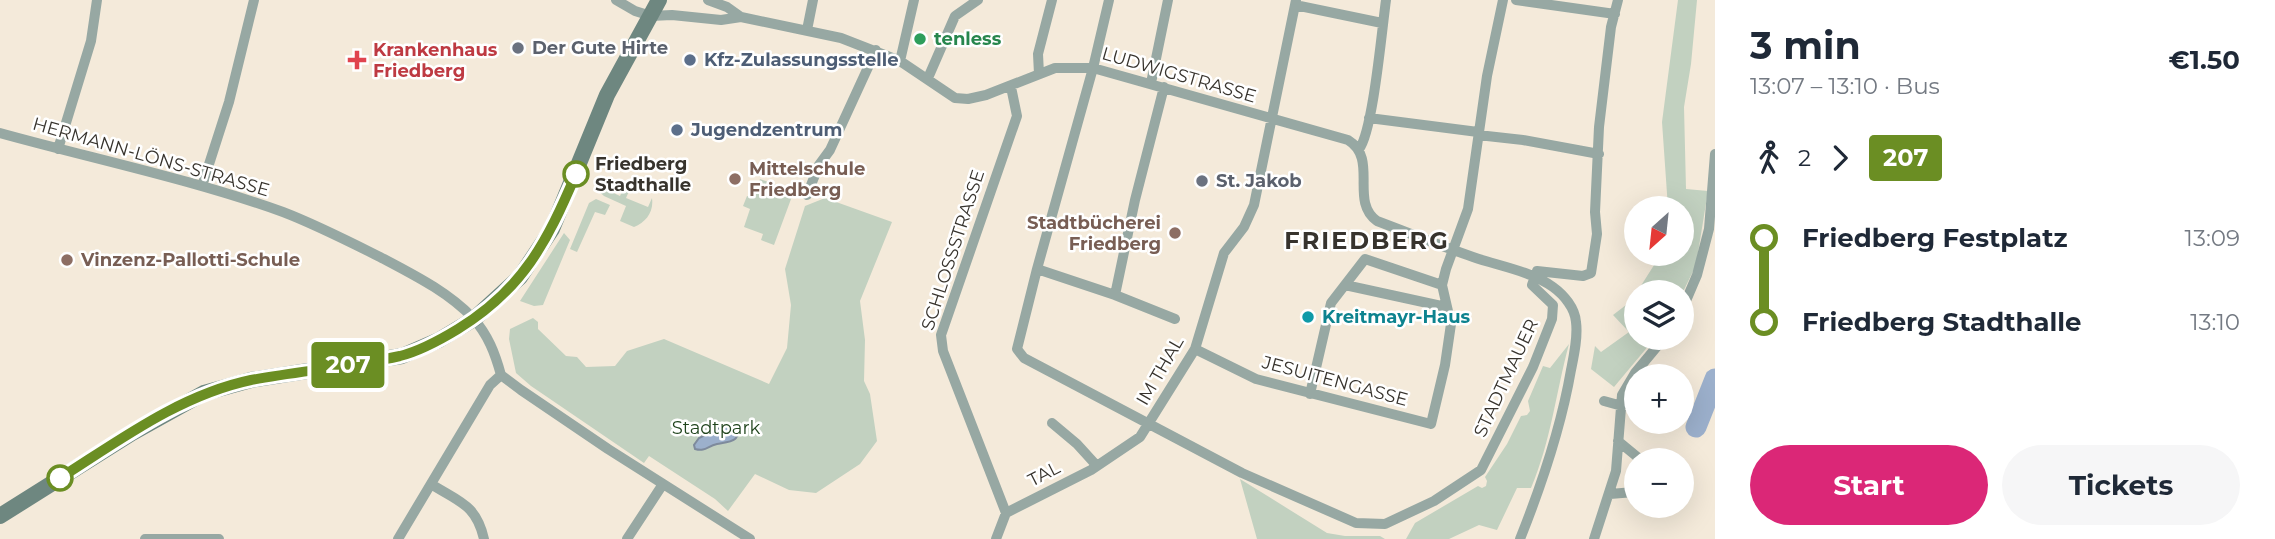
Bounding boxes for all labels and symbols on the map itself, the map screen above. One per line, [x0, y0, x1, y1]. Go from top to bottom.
place label: tenless [934, 28, 1002, 50]
marker: tenless [912, 31, 928, 47]
place label: Der Gute Hirte [532, 37, 668, 59]
place label: Krankenhaus Friedberg [373, 39, 498, 82]
marker: Der Gute Hirte [510, 40, 526, 56]
street label: LUDWIGSTRASSE [1099, 42, 1259, 108]
place label: Kfz-Zulassungsstelle [704, 49, 898, 71]
marker: Krankenhaus Friedberg [347, 50, 367, 70]
marker: Kfz-Zulassungsstelle [682, 52, 698, 68]
street label: HERMANN-LÖNS-STRASSE [30, 113, 272, 201]
place label: Jugendzentrum [690, 119, 842, 141]
marker: Jugendzentrum [669, 122, 685, 138]
place label: Friedberg Stadthalle [595, 153, 691, 196]
place label: Mittelschule Friedberg [749, 158, 865, 201]
marker: Friedberg Stadthalle [563, 161, 589, 187]
street label: SCHLOSSSTRASSE [917, 167, 989, 333]
place label: St. Jakob [1216, 170, 1302, 192]
marker: Mittelschule Friedberg [727, 171, 743, 187]
marker: St. Jakob [1194, 173, 1210, 189]
north arrow [1624, 196, 1694, 266]
place label: Stadtbücherei Friedberg [1027, 212, 1161, 255]
marker: Stadtbücherei Friedberg [1167, 225, 1183, 241]
district label: FRIEDBERG [1284, 226, 1450, 255]
place label: Vinzenz-Pallotti-Schule [80, 249, 300, 271]
marker: Vinzenz-Pallotti-Schule [59, 252, 75, 268]
place label: Kreitmayr-Haus [1322, 306, 1471, 328]
marker: Kreitmayr-Haus [1300, 309, 1316, 325]
street label: STADTMAUER [1469, 316, 1543, 440]
street label: IM THAL [1132, 332, 1189, 409]
line badge: 207 [308, 342, 388, 388]
street label: JESUITENGASSE [1259, 351, 1410, 411]
park label: Stadtpark [672, 417, 761, 439]
street label: TAL [1024, 456, 1064, 491]
unlabelled marker [47, 465, 73, 491]

